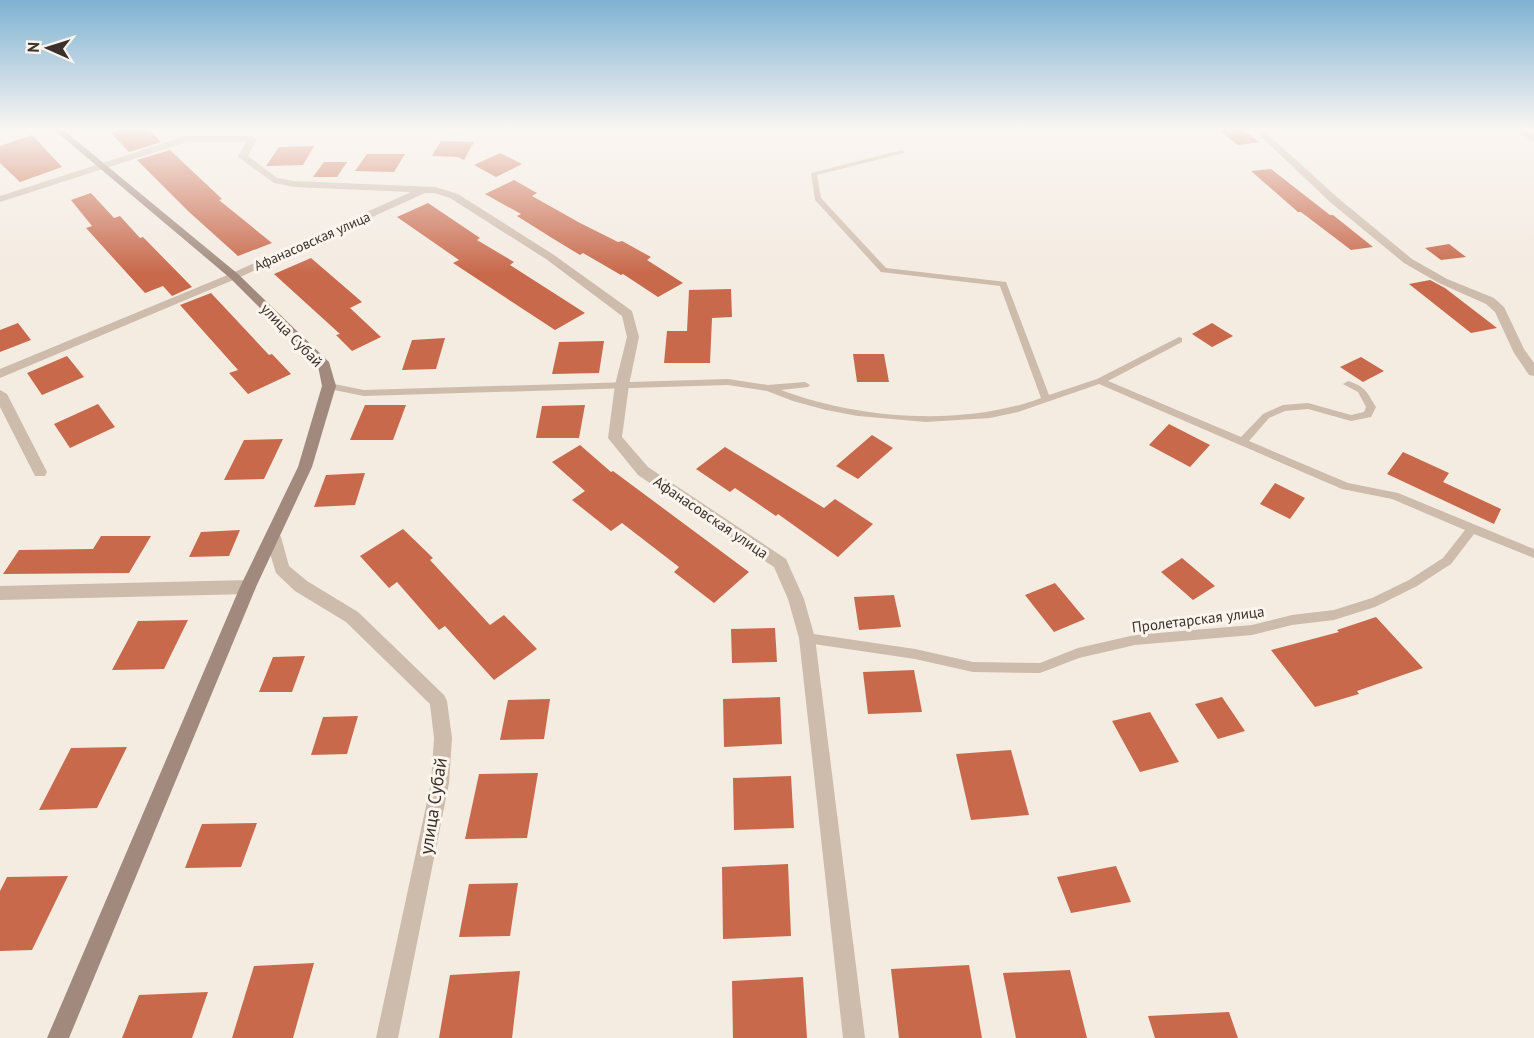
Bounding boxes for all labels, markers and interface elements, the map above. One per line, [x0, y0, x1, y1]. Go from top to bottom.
north arrow [18, 18, 78, 78]
text: N [23, 41, 43, 53]
street label: Афанасовская улица [251, 207, 373, 275]
street label: улица Субай [257, 299, 327, 371]
street label: Афанасовская улица [650, 472, 772, 562]
street label: Пролетарская улица [1131, 601, 1265, 637]
street label: улица Субай [414, 756, 452, 856]

